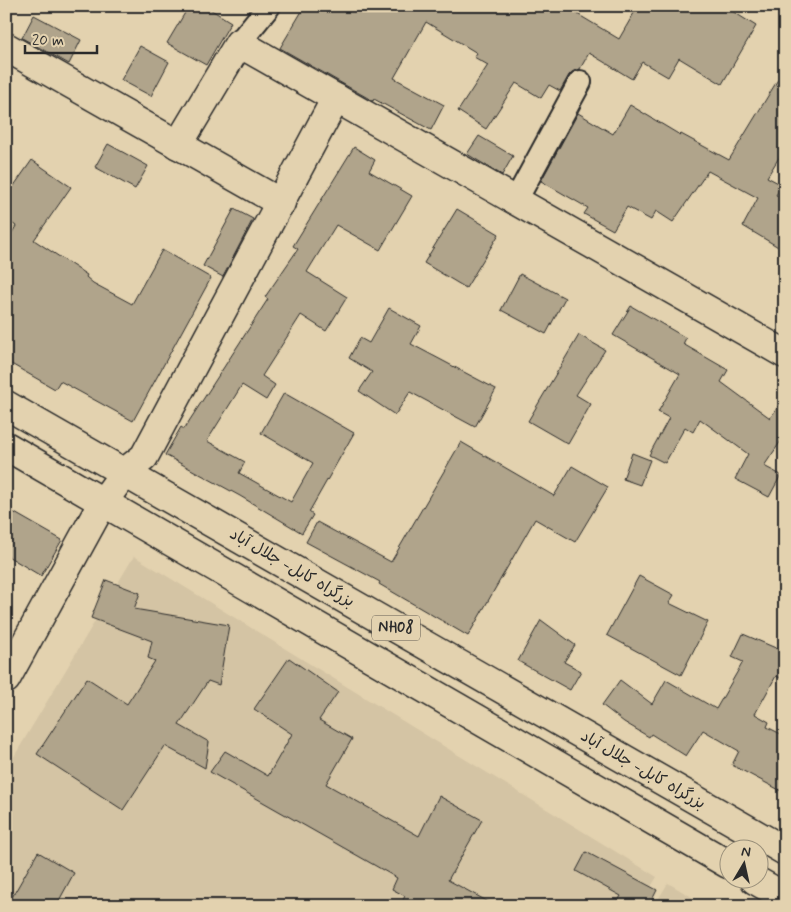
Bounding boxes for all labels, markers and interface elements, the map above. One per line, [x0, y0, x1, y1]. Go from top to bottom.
scale bar [25, 22, 98, 54]
text: 20 m [32, 31, 64, 51]
street label: بزرگراه کابل- جلال آباد [226, 524, 358, 612]
road number: NH08 [372, 616, 420, 640]
street label: بزرگراه کابل- جلال آباد [577, 726, 709, 814]
north arrow [718, 840, 768, 890]
text: N [740, 843, 752, 862]

